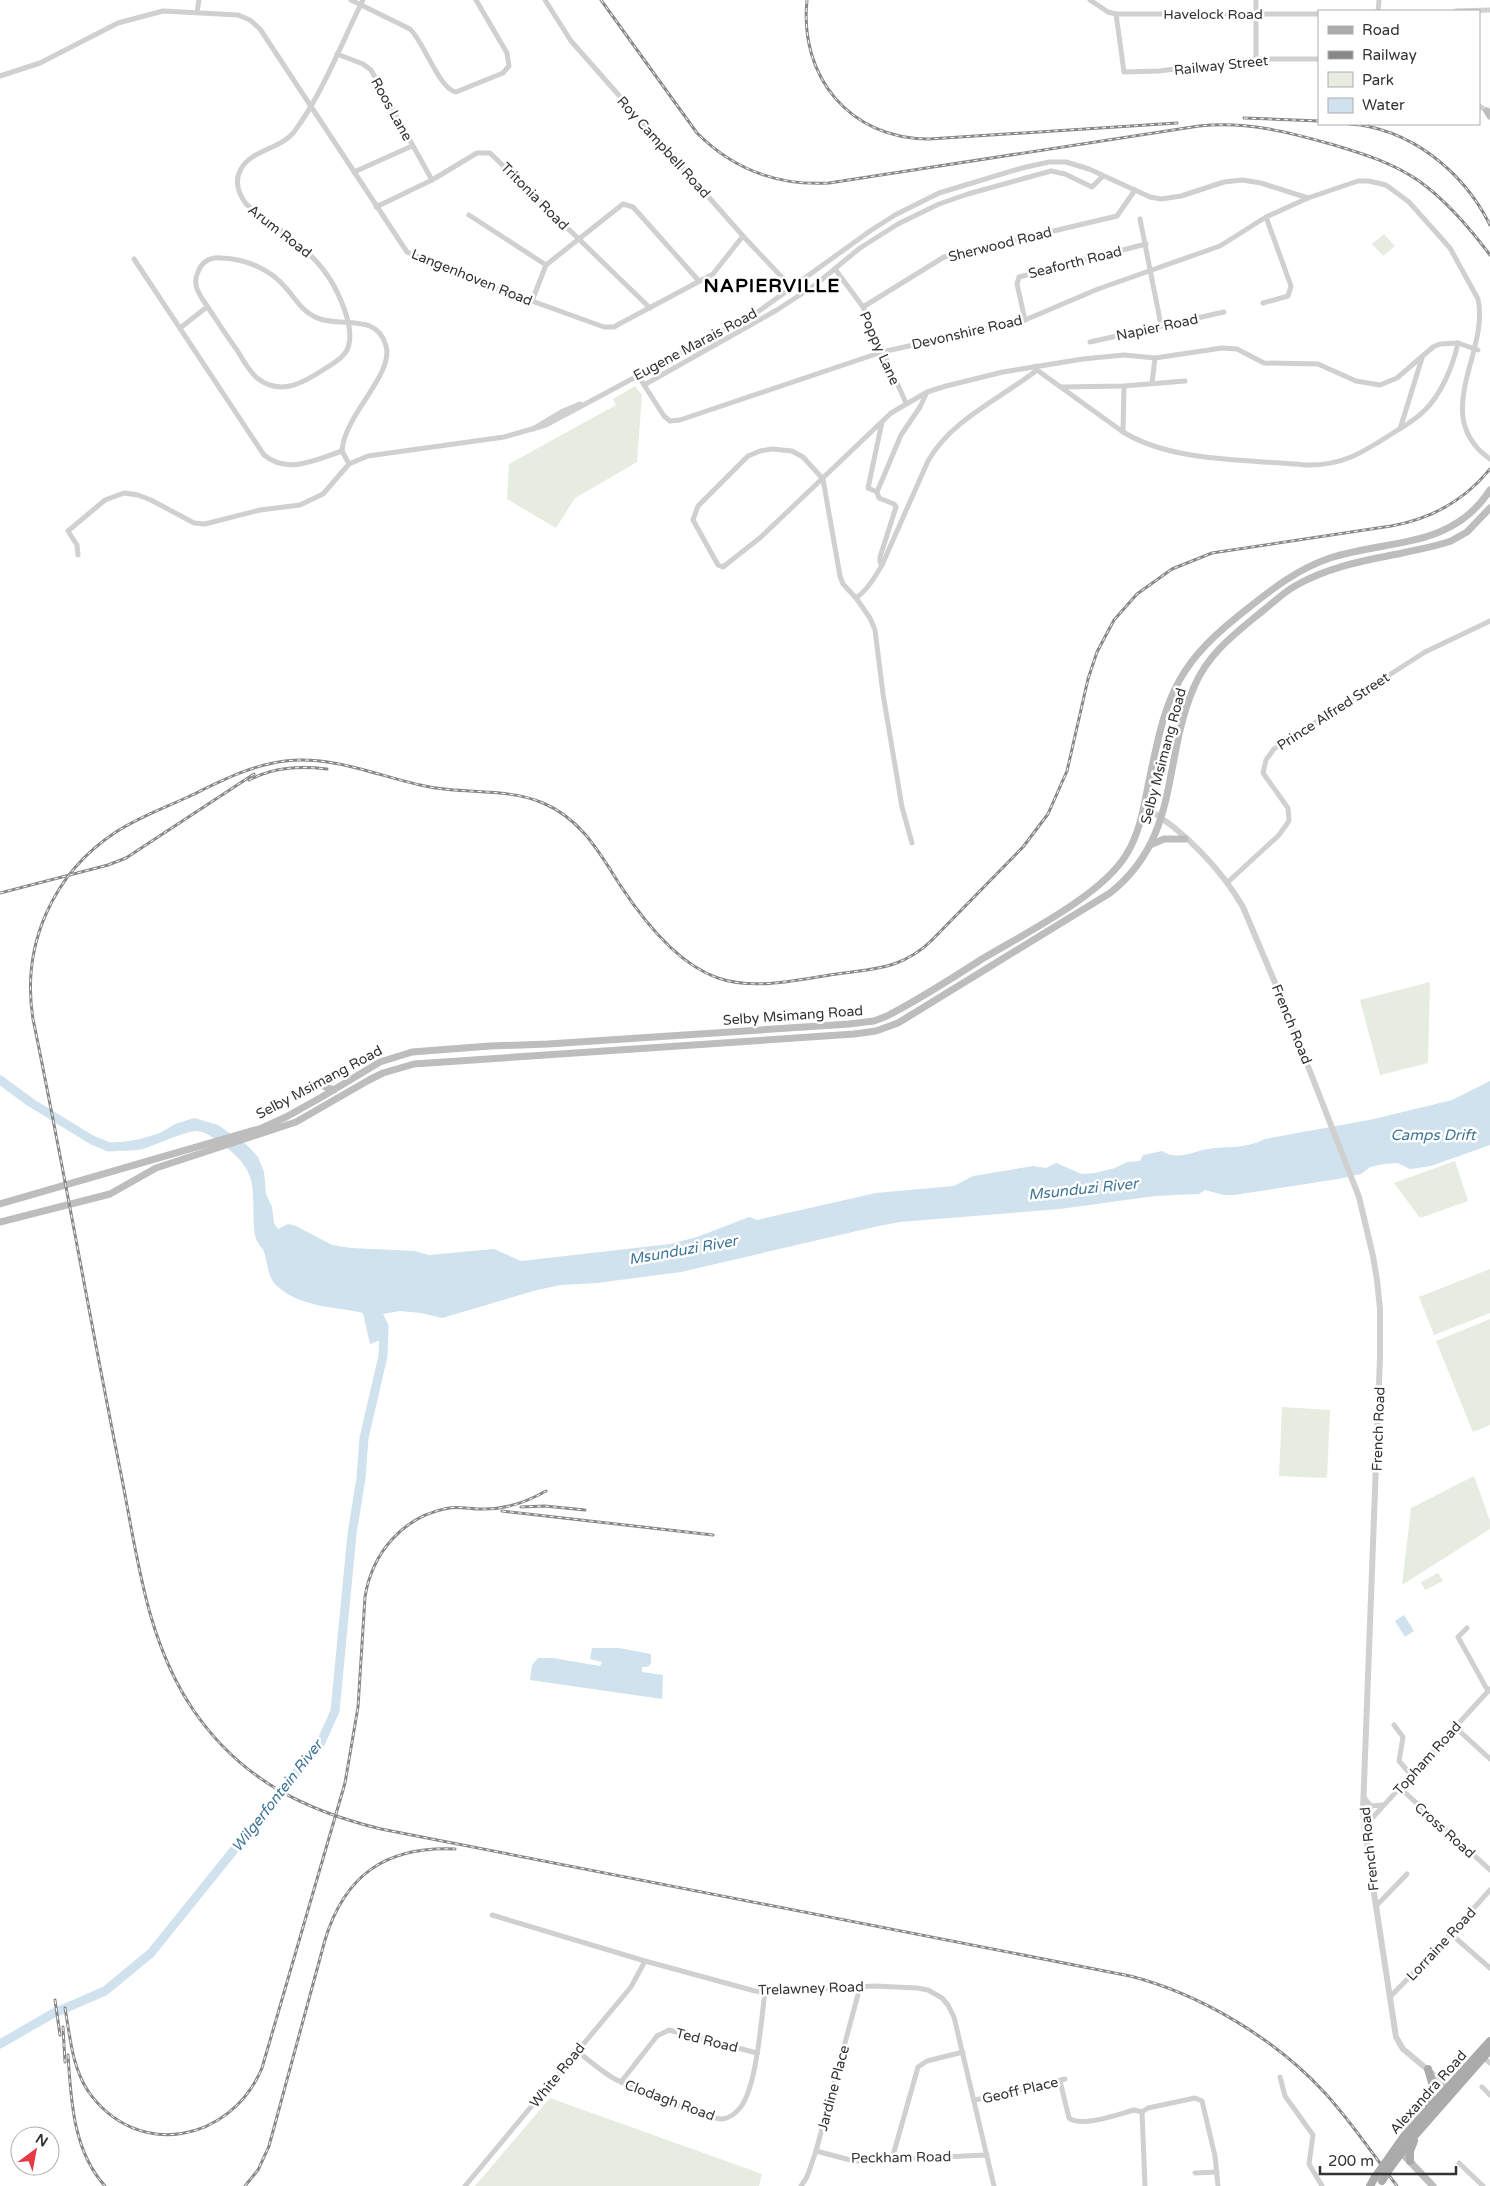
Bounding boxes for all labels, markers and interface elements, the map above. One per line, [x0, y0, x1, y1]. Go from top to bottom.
street label: Havelock Road [1163, 6, 1263, 23]
legend [1318, 10, 1480, 125]
text: Road [1362, 21, 1400, 39]
text: Railway [1362, 46, 1417, 64]
street label: Railway Street [1173, 52, 1270, 79]
text: Park [1362, 71, 1394, 89]
street label: Roos Lane [367, 75, 416, 144]
street label: Roy Campbell Road [613, 93, 714, 202]
text: Water [1362, 96, 1405, 114]
street label: Tritonia Road [497, 159, 572, 234]
street label: Arum Road [245, 201, 315, 261]
street label: Sherwood Road [947, 223, 1054, 266]
street label: Seaforth Road [1027, 243, 1124, 282]
street label: Langenhoven Road [409, 245, 535, 310]
district label: NAPIERVILLE [704, 275, 840, 297]
street label: Eugene Marais Road [630, 305, 760, 384]
street label: Poppy Lane [856, 309, 903, 388]
street label: Napier Road [1114, 310, 1200, 344]
street label: Devonshire Road [910, 311, 1024, 353]
street label: Prince Alfred Street [1274, 668, 1393, 754]
street label: Selby Msimang Road [1137, 686, 1190, 826]
street label: French Road [1268, 982, 1315, 1067]
street label: Selby Msimang Road [722, 1002, 864, 1029]
street label: Selby Msimang Road [253, 1042, 385, 1123]
water label: Camps Drift [1390, 1126, 1478, 1144]
water label: Msunduzi River [1027, 1174, 1141, 1204]
water label: Msunduzi River [627, 1231, 741, 1268]
street label: French Road [1369, 1386, 1388, 1472]
street label: Topham Road [1390, 1718, 1465, 1799]
water label: Wilgerfontein River [228, 1735, 328, 1855]
street label: Cross Road [1411, 1799, 1478, 1862]
street label: French Road [1357, 1806, 1382, 1892]
street label: Lorraine Road [1403, 1904, 1480, 1984]
street label: Trelawney Road [758, 1978, 864, 1999]
street label: Ted Road [674, 2025, 740, 2056]
street label: White Road [526, 2040, 589, 2111]
street label: Jardine Place [814, 2043, 853, 2133]
street label: Alexandra Road [1386, 2047, 1470, 2138]
street label: Geoff Place [980, 2073, 1060, 2107]
street label: Clodagh Road [622, 2076, 717, 2125]
north arrow [10, 2126, 60, 2176]
text: N [32, 2130, 51, 2151]
scale bar [1320, 2144, 1456, 2176]
street label: Peckham Road [851, 2148, 951, 2167]
text: 200 m [1328, 2152, 1374, 2170]

